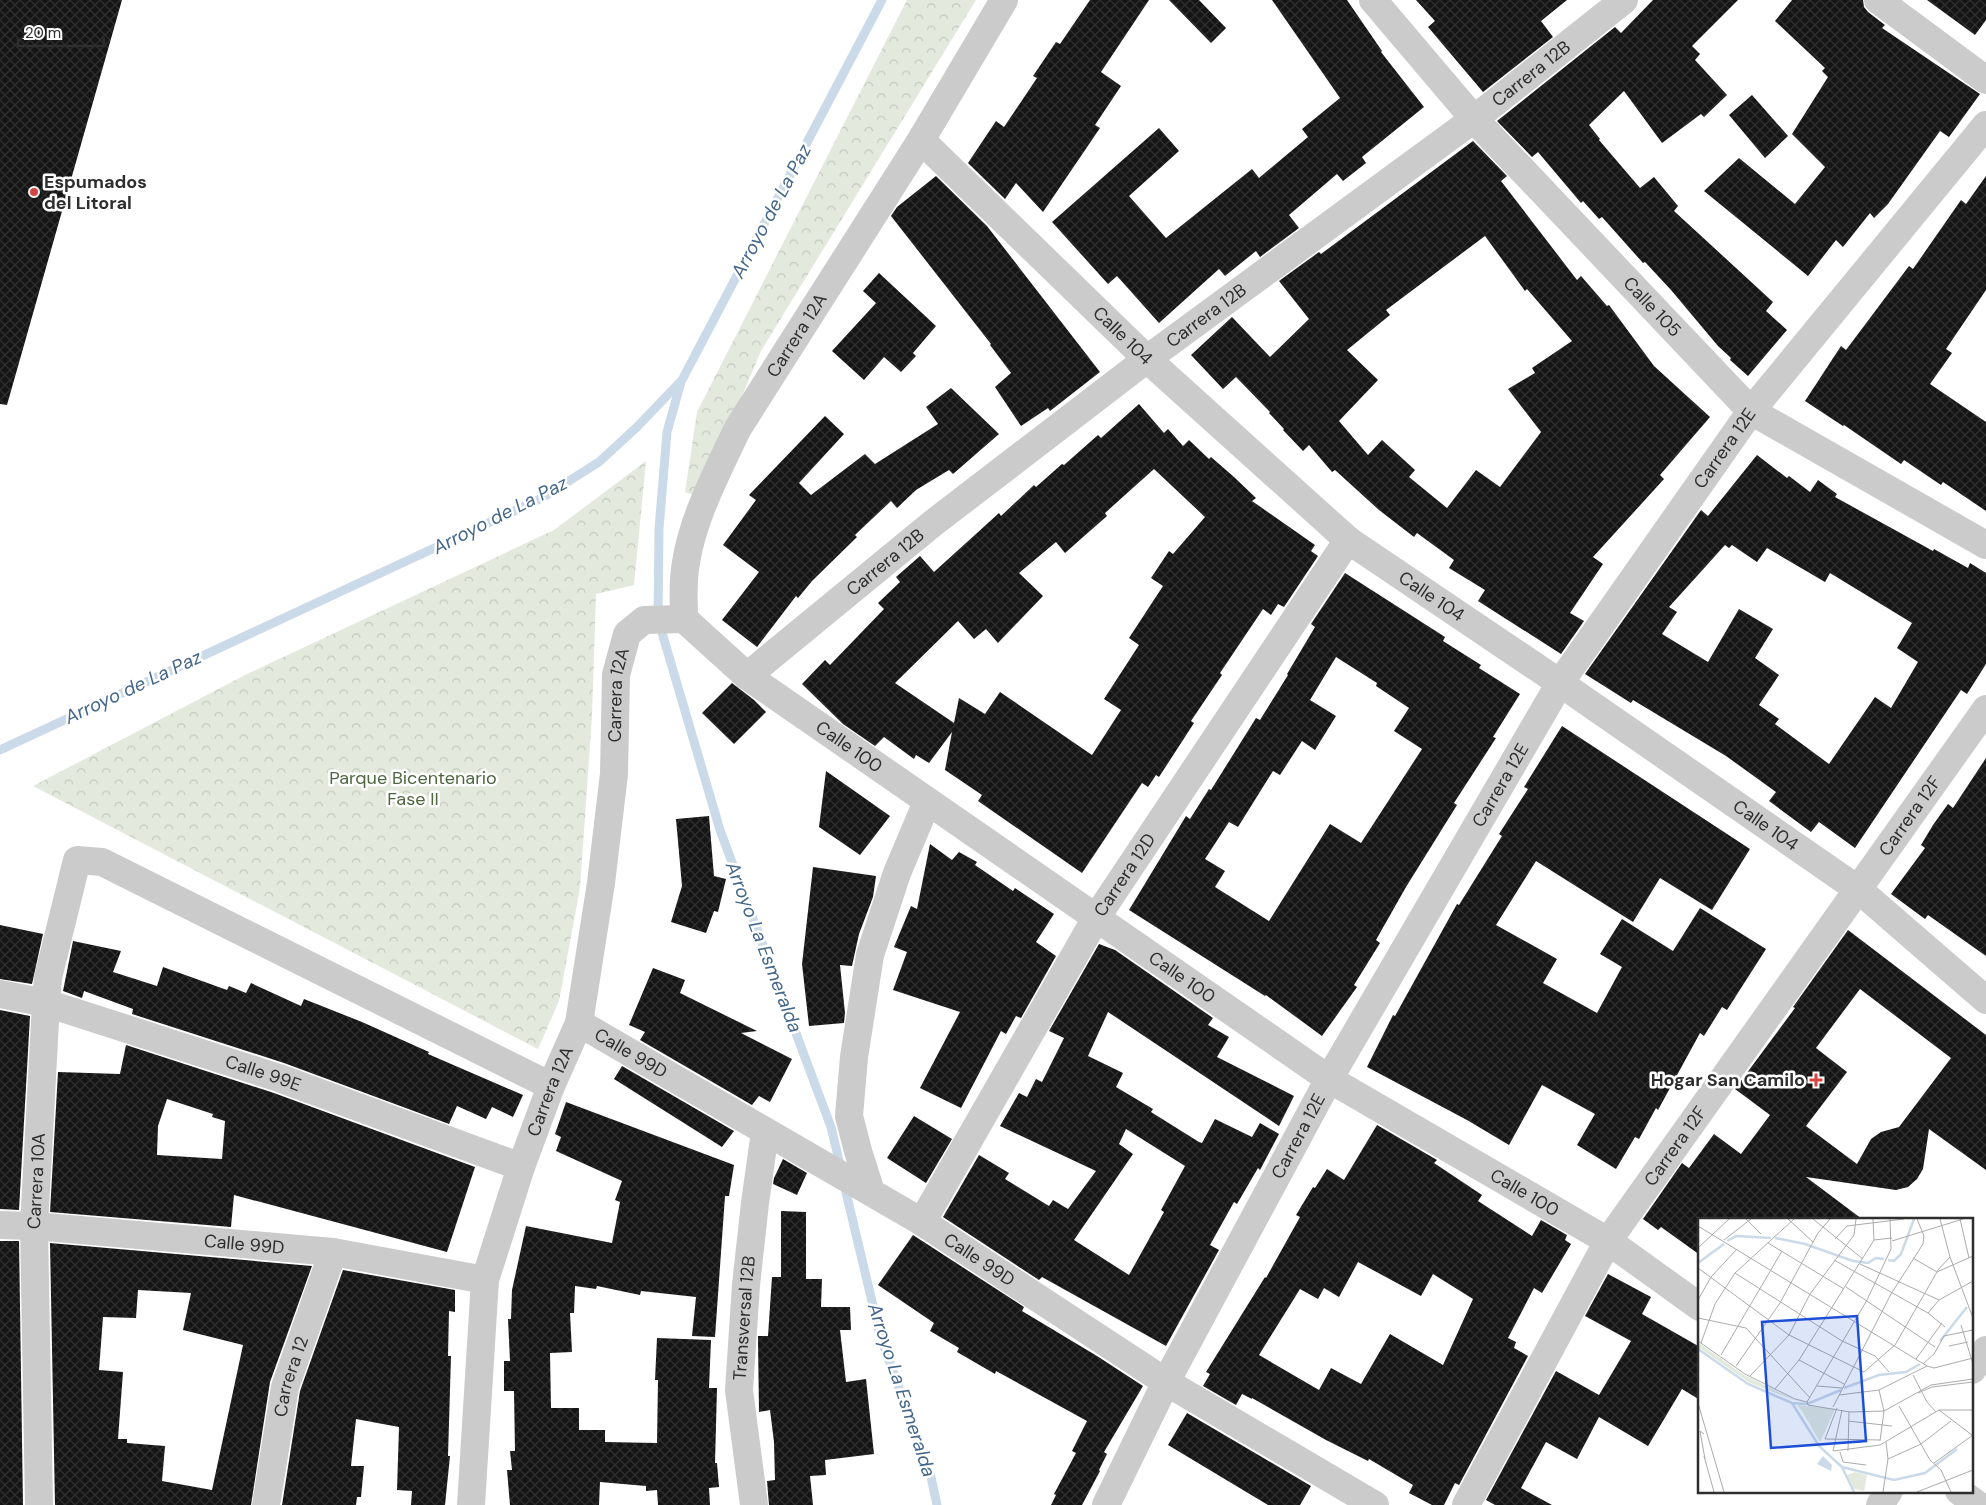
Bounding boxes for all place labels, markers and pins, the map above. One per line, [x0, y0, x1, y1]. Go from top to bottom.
place label: Espumados del Litoral [44, 170, 147, 215]
marker: Espumados del Litoral [28, 186, 40, 198]
place label: Hogar San Camilo [1651, 1068, 1805, 1092]
marker: Hogar San Camilo [1809, 1073, 1823, 1087]

